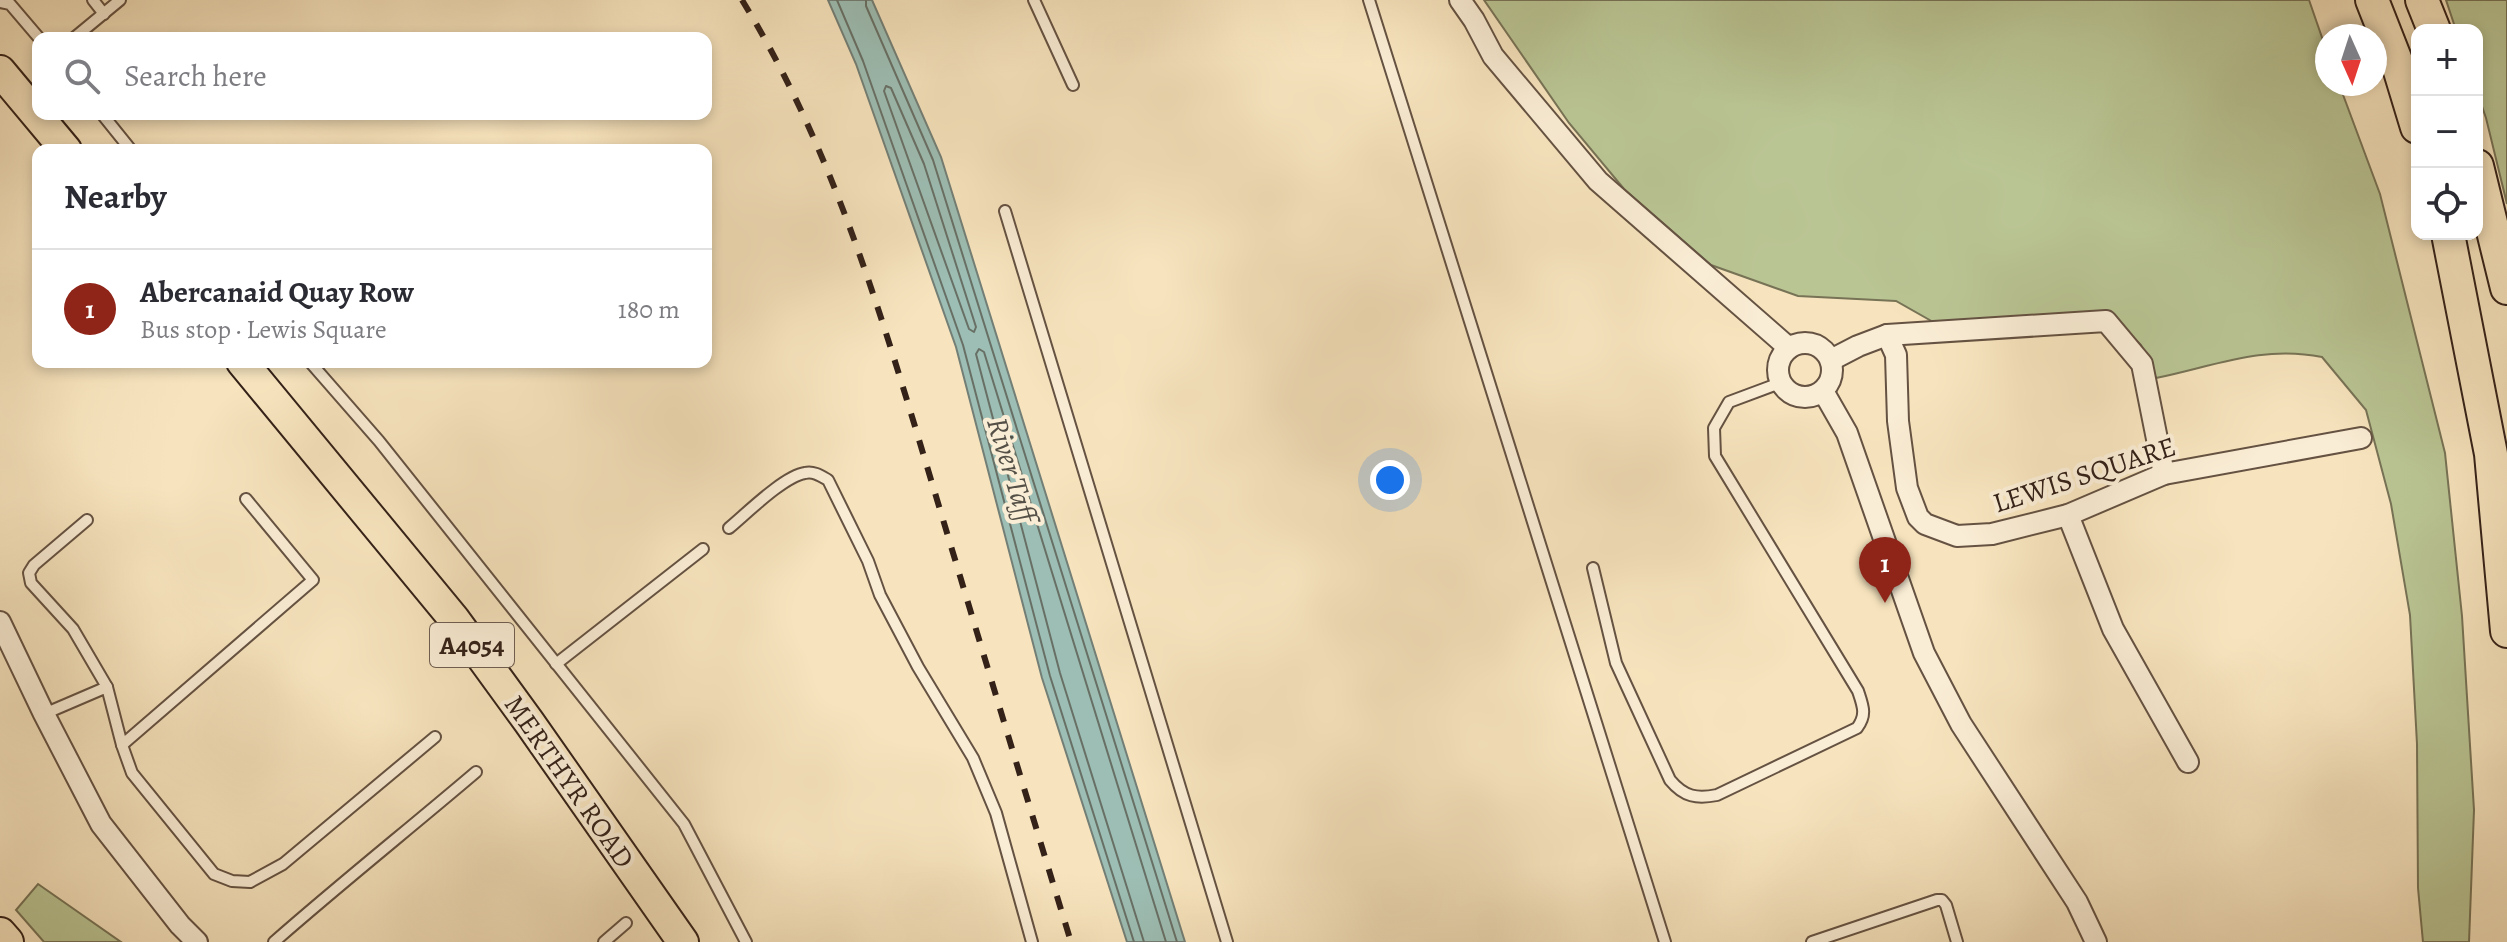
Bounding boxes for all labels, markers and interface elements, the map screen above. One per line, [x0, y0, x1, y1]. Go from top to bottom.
north arrow [2315, 24, 2387, 96]
map controls [2411, 24, 2483, 240]
button: + [2411, 24, 2483, 96]
search box [32, 32, 712, 120]
icon: search [60, 54, 104, 98]
text: Search here [124, 56, 267, 96]
button: − [2411, 96, 2483, 168]
button: locate [2411, 168, 2483, 240]
text: Nearby [64, 173, 167, 220]
text: Abercanaid Quay Row [140, 272, 414, 312]
text: 1 [85, 292, 95, 327]
text: 180 m [618, 292, 680, 327]
text: Bus stop · Lewis Square [140, 312, 387, 347]
water label: River Taff [977, 412, 1049, 532]
street label: LEWIS SQUARE [1988, 428, 2181, 522]
your location [1370, 460, 1410, 500]
pin: 1 [1859, 537, 1911, 603]
road number: A4054 [430, 623, 514, 667]
street label: MERTHYR ROAD [495, 687, 643, 876]

